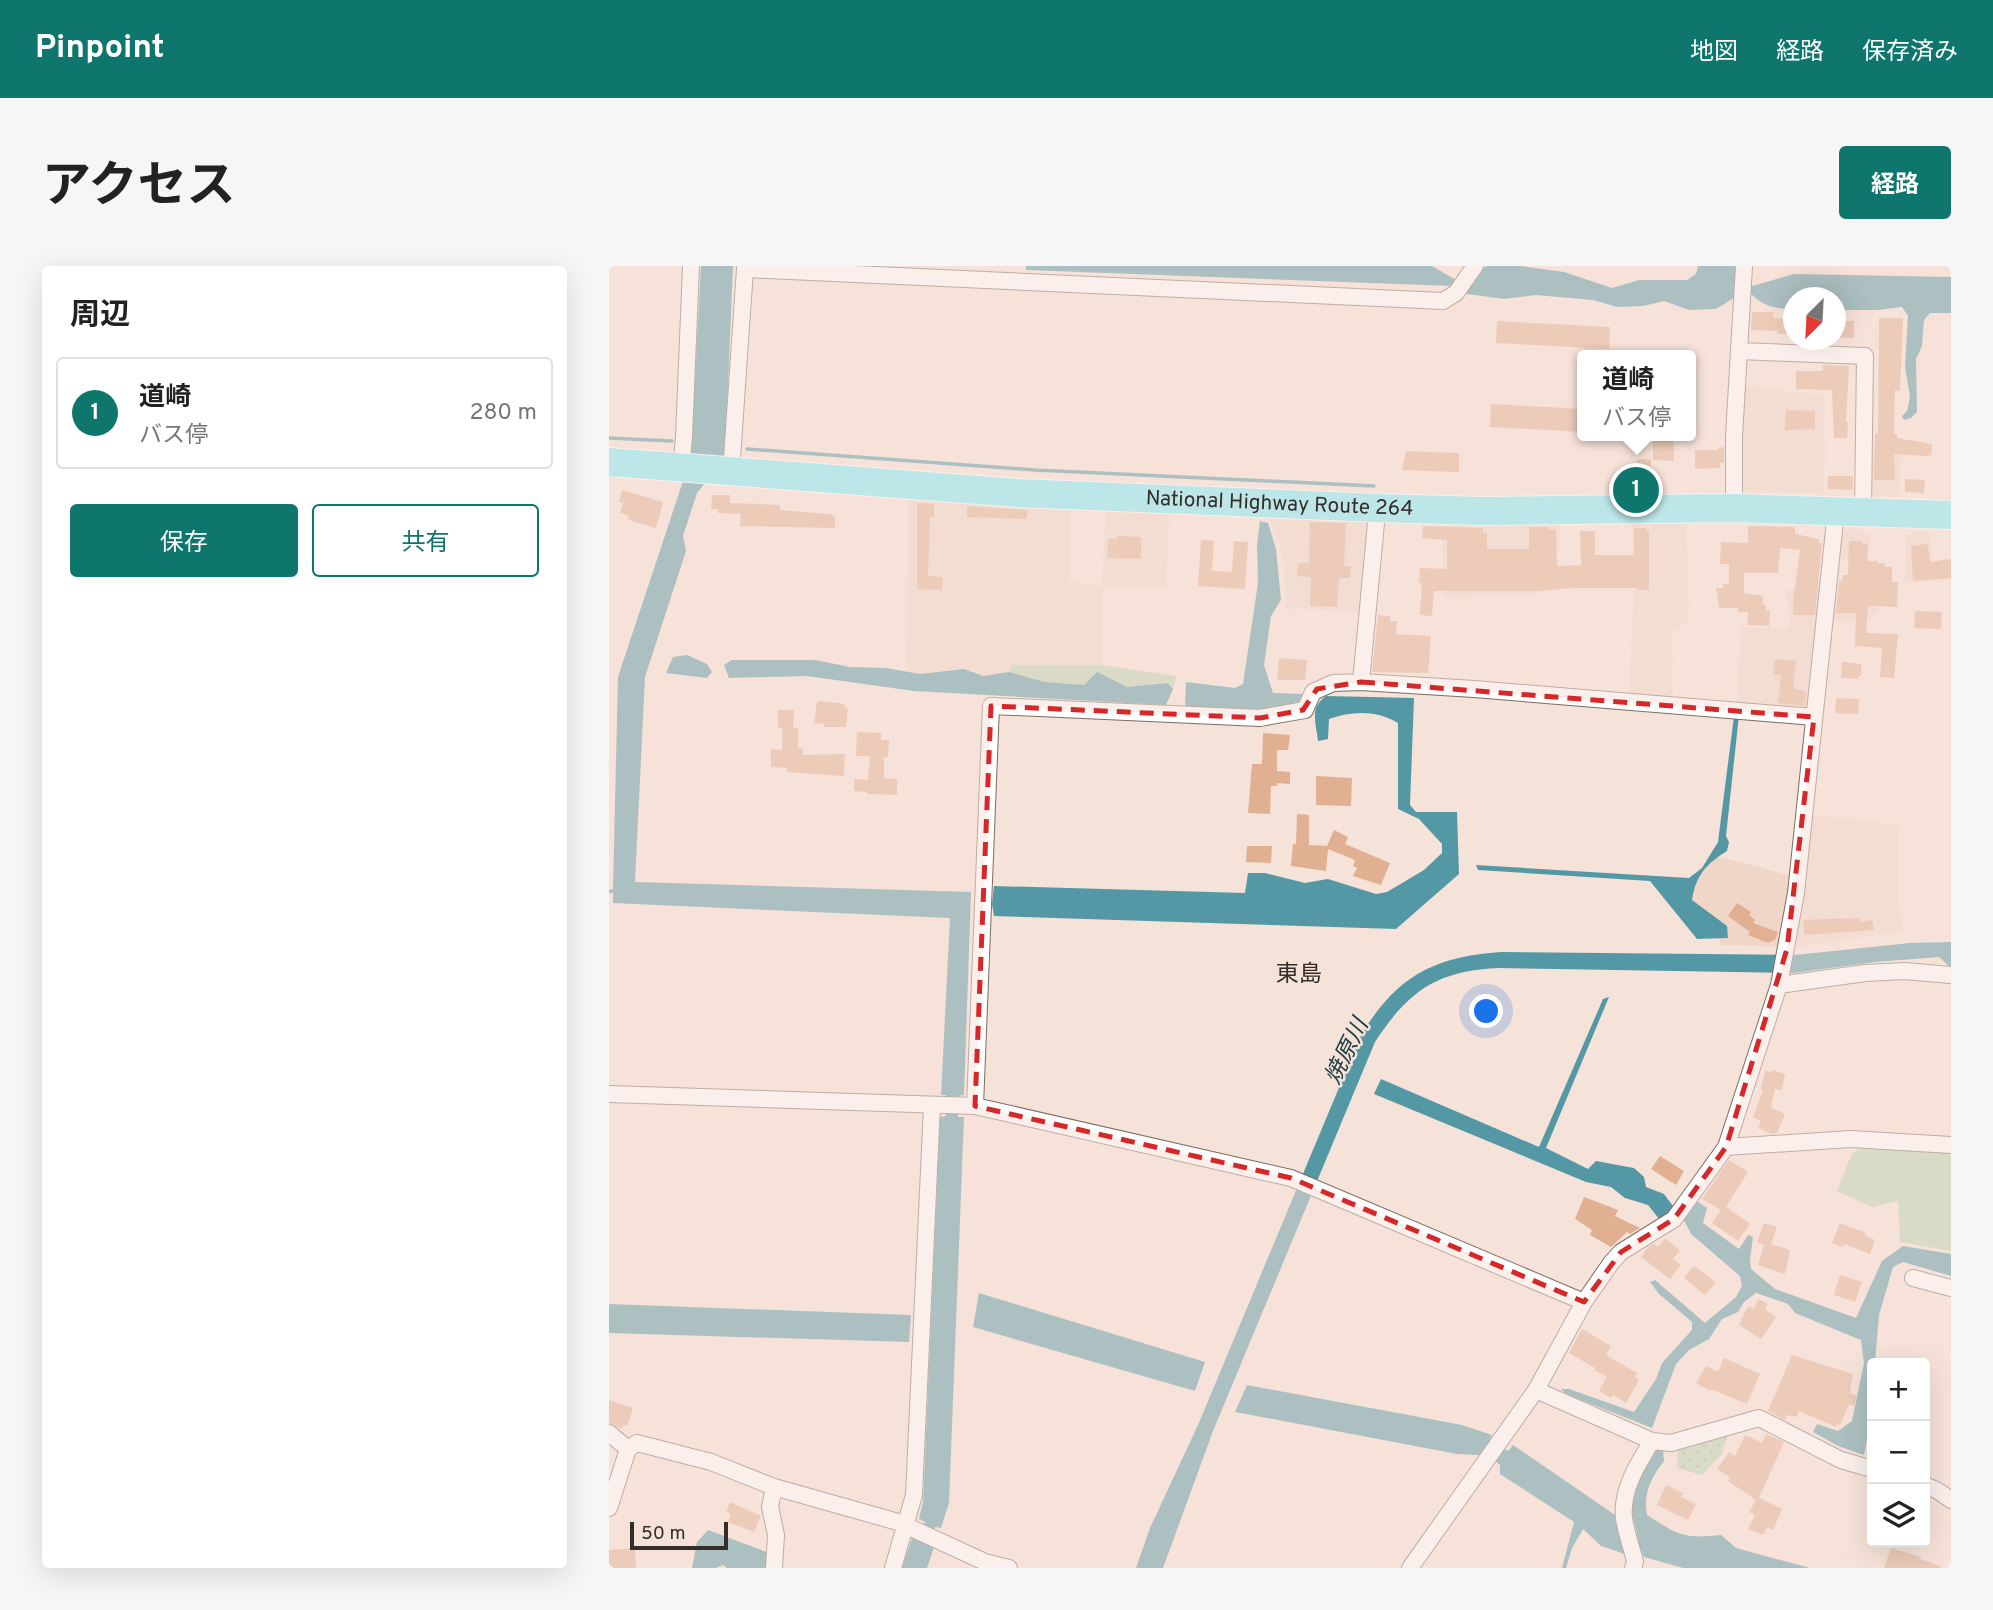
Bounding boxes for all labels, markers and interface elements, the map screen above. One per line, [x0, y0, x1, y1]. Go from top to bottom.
text: Pinpoint [35, 28, 164, 70]
text: 地図 [1690, 38, 1738, 68]
text: 経路 [1776, 38, 1824, 68]
text: 保存済み [1862, 38, 1958, 68]
button: 経路 [1839, 146, 1951, 219]
text: アクセス [42, 158, 236, 220]
north arrow [1783, 287, 1846, 350]
text: 周辺 [70, 298, 130, 335]
popup [1577, 350, 1696, 441]
text: 道崎 [1602, 365, 1654, 398]
text: 道崎 [139, 382, 191, 415]
text: 1 [90, 399, 100, 428]
text: 280 m [469, 399, 537, 428]
text: バス停 [1602, 405, 1671, 434]
text: バス停 [139, 422, 208, 451]
pin: 1 [1613, 464, 1659, 516]
street label: National Highway Route 264 [1145, 485, 1414, 523]
button: 保存 [70, 504, 298, 577]
button: 共有 [312, 504, 539, 577]
district label: 東島 [1276, 961, 1322, 990]
your location [1469, 994, 1503, 1028]
water label: 焼原川 [1320, 1012, 1377, 1089]
map controls [1867, 1358, 1930, 1547]
button: + [1867, 1358, 1930, 1421]
button: − [1867, 1421, 1930, 1484]
button: layers [1867, 1484, 1930, 1547]
scale bar [630, 1519, 728, 1551]
text: 50 m [641, 1522, 686, 1546]

